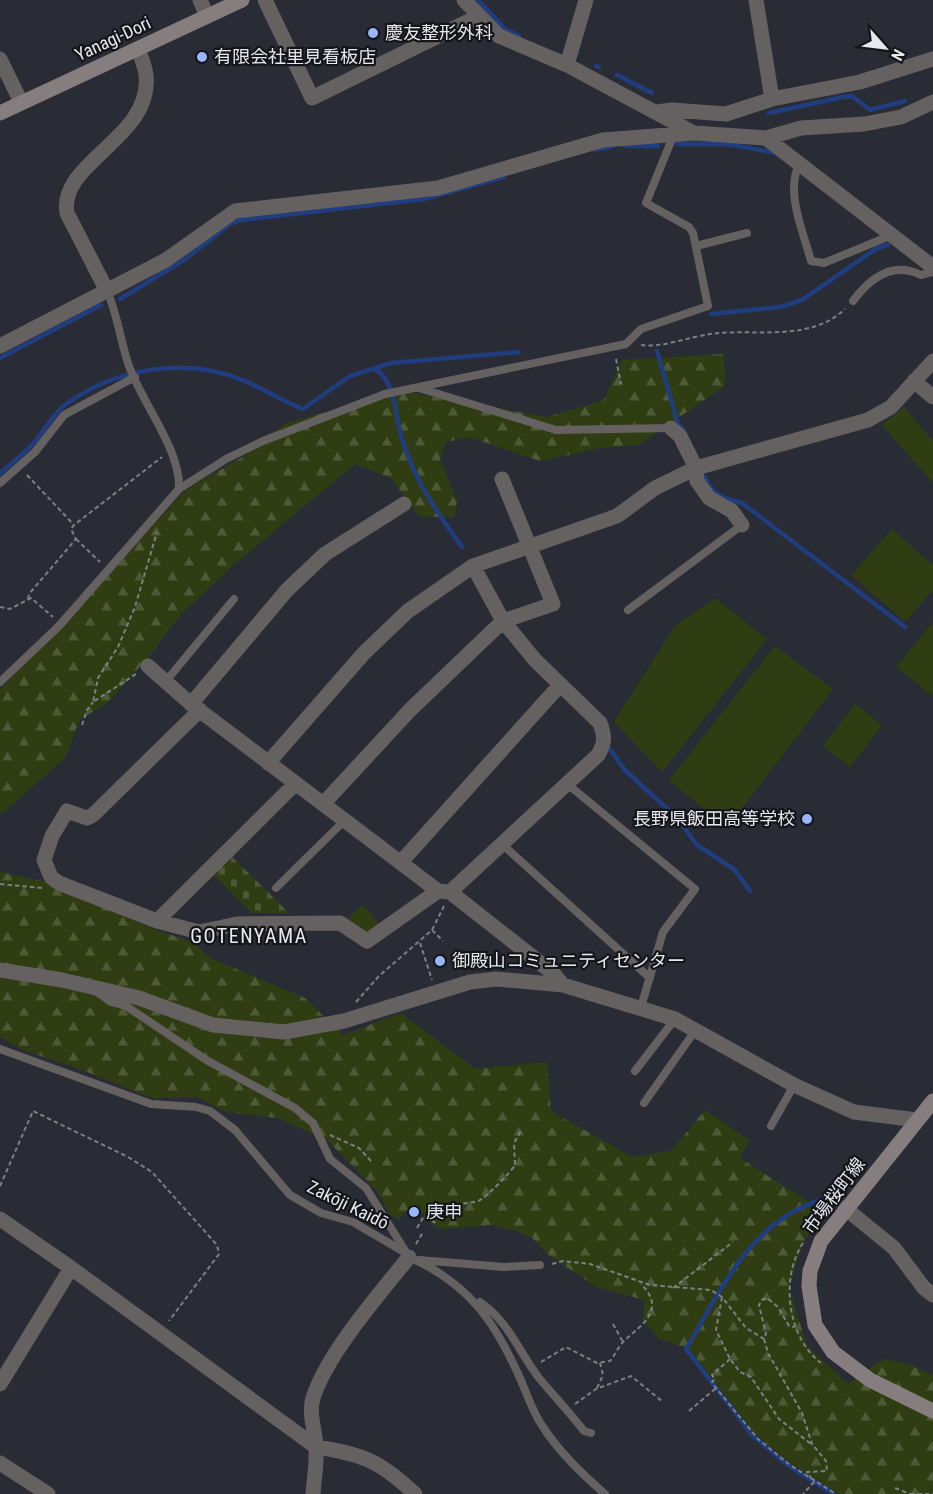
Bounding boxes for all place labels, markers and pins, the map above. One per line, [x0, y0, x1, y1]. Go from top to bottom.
place label: 慶友整形外科 [385, 22, 493, 43]
marker: 慶友整形外科 [366, 26, 380, 40]
place label: 有限会社里見看板店 [214, 46, 376, 67]
marker: 有限会社里見看板店 [195, 50, 209, 64]
place label: 長野県飯田高等学校 [633, 808, 795, 829]
marker: 長野県飯田高等学校 [800, 812, 814, 826]
place label: 御殿山コミュニティセンター [452, 950, 685, 971]
marker: 御殿山コミュニティセンター [433, 954, 447, 968]
place label: 庚申 [426, 1201, 462, 1222]
marker: 庚申 [407, 1205, 421, 1219]

